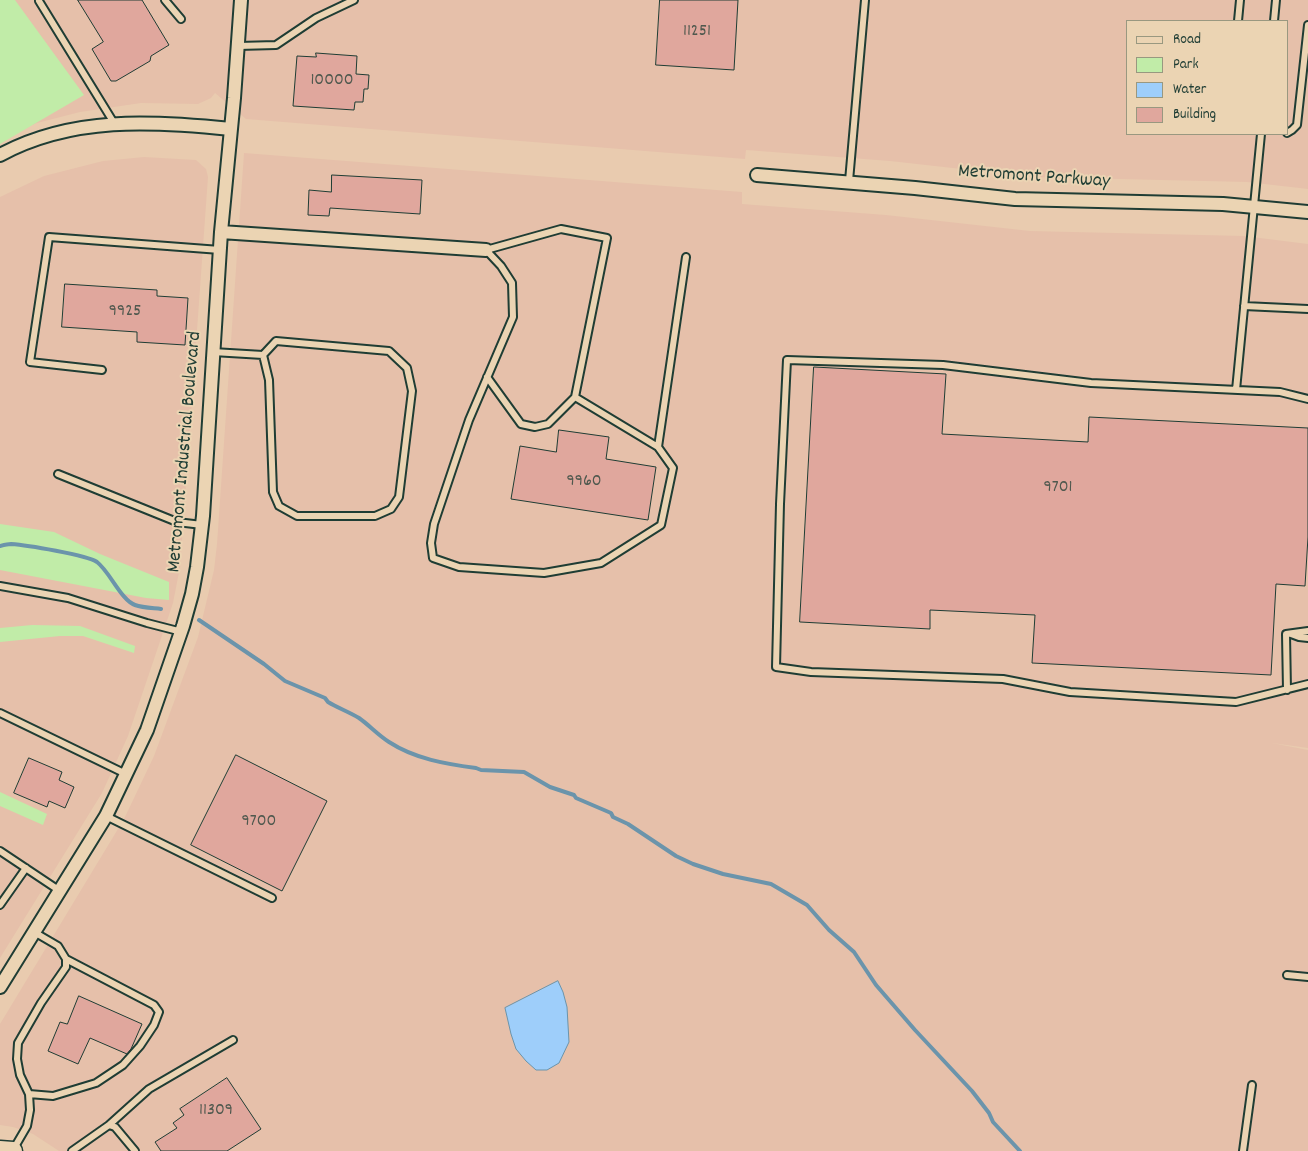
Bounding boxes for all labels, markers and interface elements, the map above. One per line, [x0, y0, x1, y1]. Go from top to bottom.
legend [1126, 20, 1288, 135]
house number: 11251 [683, 22, 711, 44]
text: Road [1173, 29, 1201, 51]
text: Park [1173, 54, 1199, 76]
house number: 10000 [310, 71, 354, 93]
text: Water [1173, 79, 1206, 101]
text: Building [1173, 104, 1216, 126]
street label: Metromont Parkway [957, 161, 1111, 195]
house number: 9925 [109, 302, 141, 324]
street label: Metromont Industrial Boulevard [163, 330, 209, 574]
house number: 9960 [566, 472, 602, 494]
house number: 9701 [1044, 478, 1072, 500]
house number: 9700 [242, 812, 276, 834]
house number: 11309 [199, 1101, 233, 1123]

